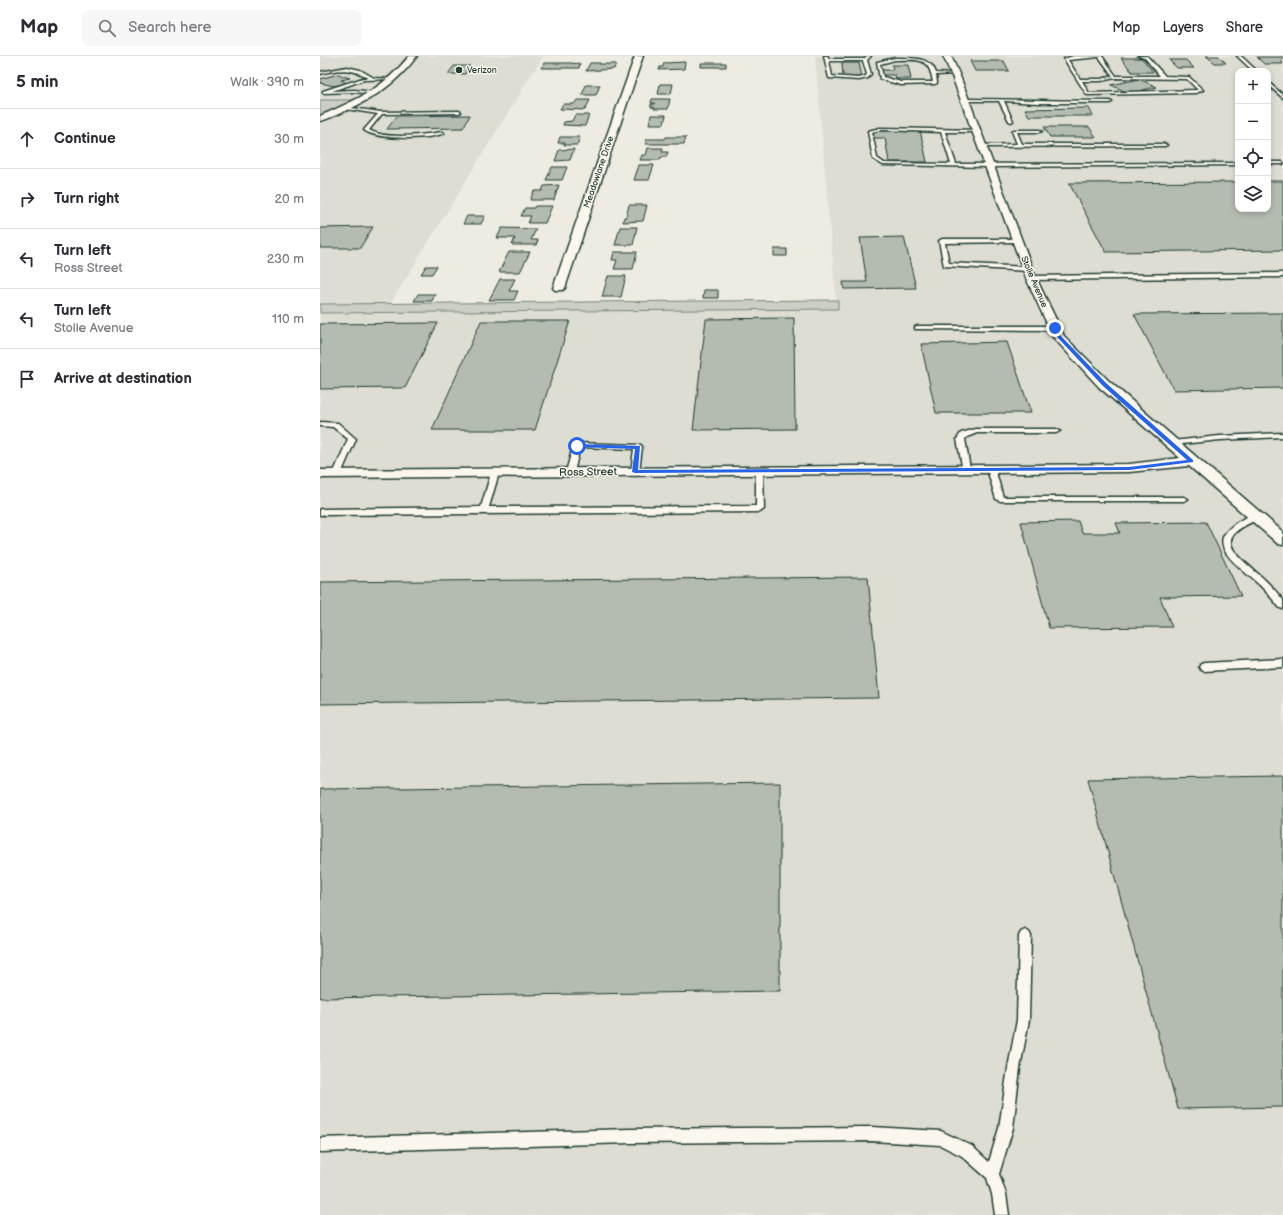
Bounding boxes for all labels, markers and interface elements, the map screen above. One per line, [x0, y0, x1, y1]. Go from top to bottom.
search box [82, 10, 362, 46]
text: Map [20, 16, 58, 39]
icon: search [96, 17, 118, 39]
text: Search here [128, 18, 211, 37]
text: Map [1112, 19, 1140, 36]
text: Layers [1162, 19, 1204, 36]
text: Share [1226, 19, 1263, 36]
marker: Verizon [454, 65, 464, 75]
place label: Verizon [467, 65, 497, 76]
map controls [1235, 68, 1271, 212]
button: + [1235, 68, 1271, 104]
text: 5 min [16, 72, 59, 92]
text: Walk · 390 m [230, 74, 304, 90]
button: − [1235, 104, 1271, 140]
icon: ahead [16, 128, 38, 150]
text: Continue [54, 129, 116, 148]
text: 30 m [274, 131, 304, 147]
street label: Meadowlane Drive [582, 134, 617, 209]
button: locate [1235, 140, 1271, 176]
button: layers [1235, 176, 1271, 212]
icon: right [16, 188, 38, 210]
text: Turn right [54, 189, 119, 208]
text: 20 m [274, 191, 304, 207]
text: Turn left [54, 241, 111, 260]
icon: left [16, 248, 38, 270]
text: 230 m [267, 251, 304, 267]
street label: Stolle Avenue [1018, 255, 1050, 310]
text: Ross Street [54, 260, 122, 276]
text: Turn left [54, 301, 111, 320]
icon: left [16, 308, 38, 330]
text: 110 m [272, 311, 304, 327]
route end [1046, 319, 1064, 337]
text: Stolle Avenue [54, 320, 133, 336]
icon: arrive [16, 368, 38, 390]
text: Arrive at destination [54, 369, 192, 388]
route start [568, 437, 586, 455]
street label: Ross Street [559, 465, 618, 479]

